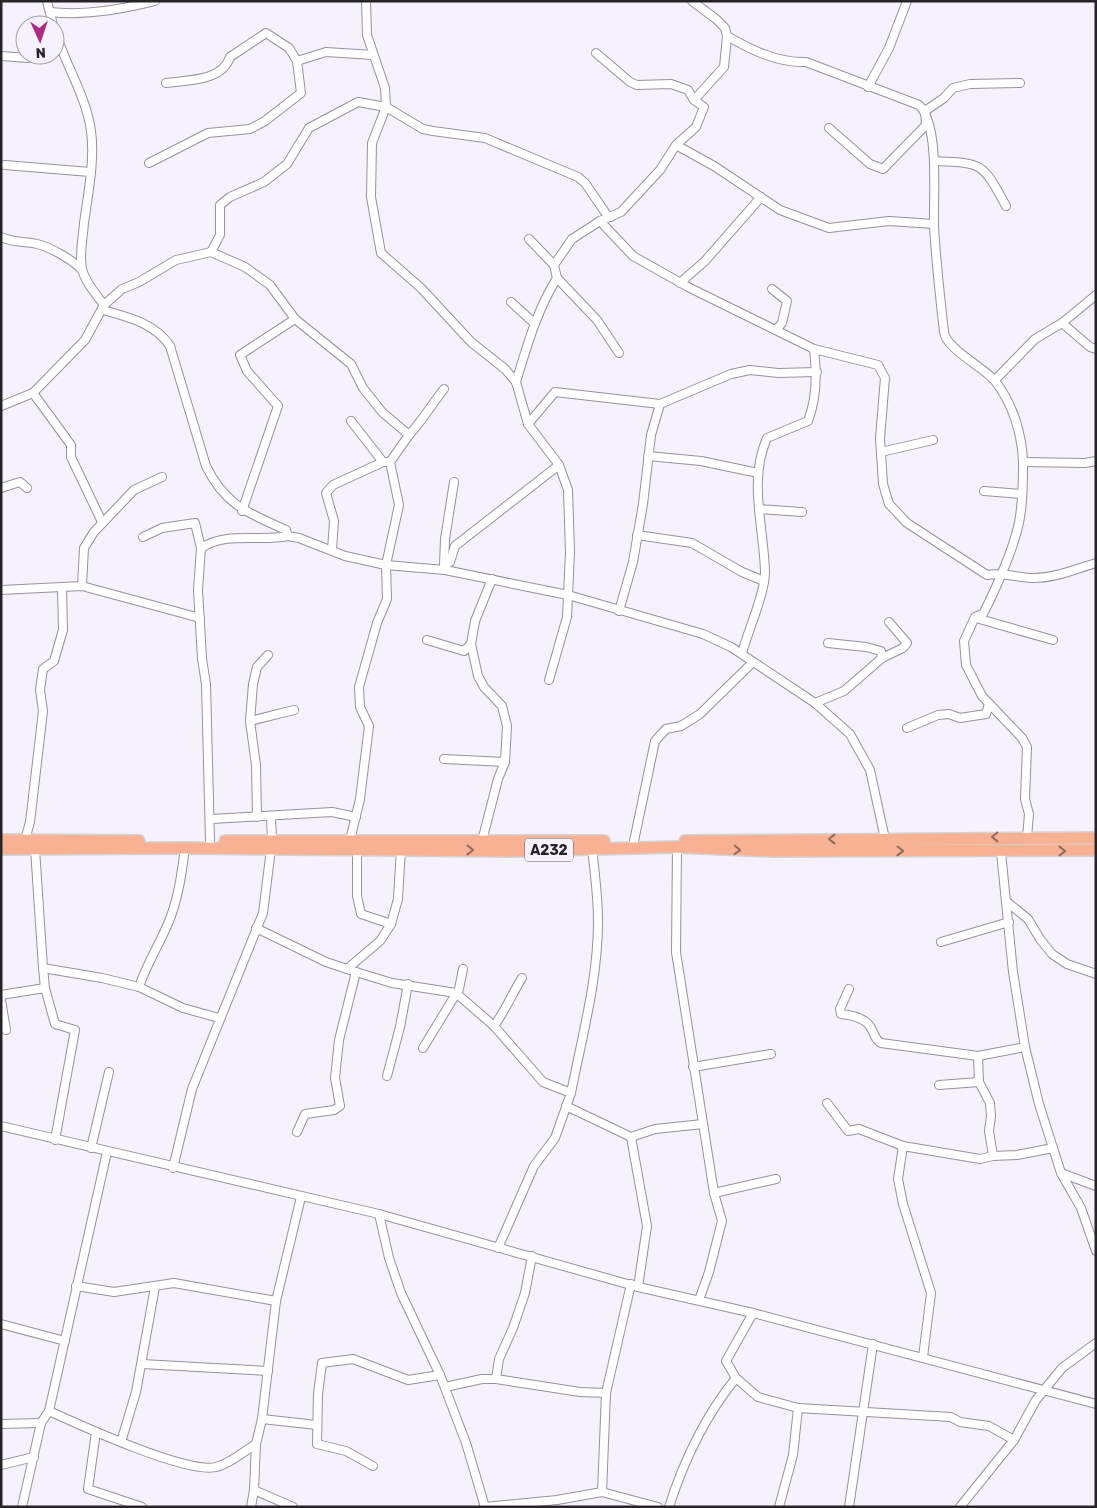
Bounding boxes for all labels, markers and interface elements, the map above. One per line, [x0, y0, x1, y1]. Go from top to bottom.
north arrow [15, 15, 65, 65]
text: N [35, 44, 46, 61]
one-way arrow [990, 832, 998, 842]
one-way arrow [828, 834, 836, 844]
road number: A232 [525, 838, 573, 862]
one-way arrow [734, 844, 742, 855]
one-way arrow [466, 845, 474, 855]
one-way arrow [896, 845, 904, 856]
one-way arrow [1059, 845, 1067, 856]

